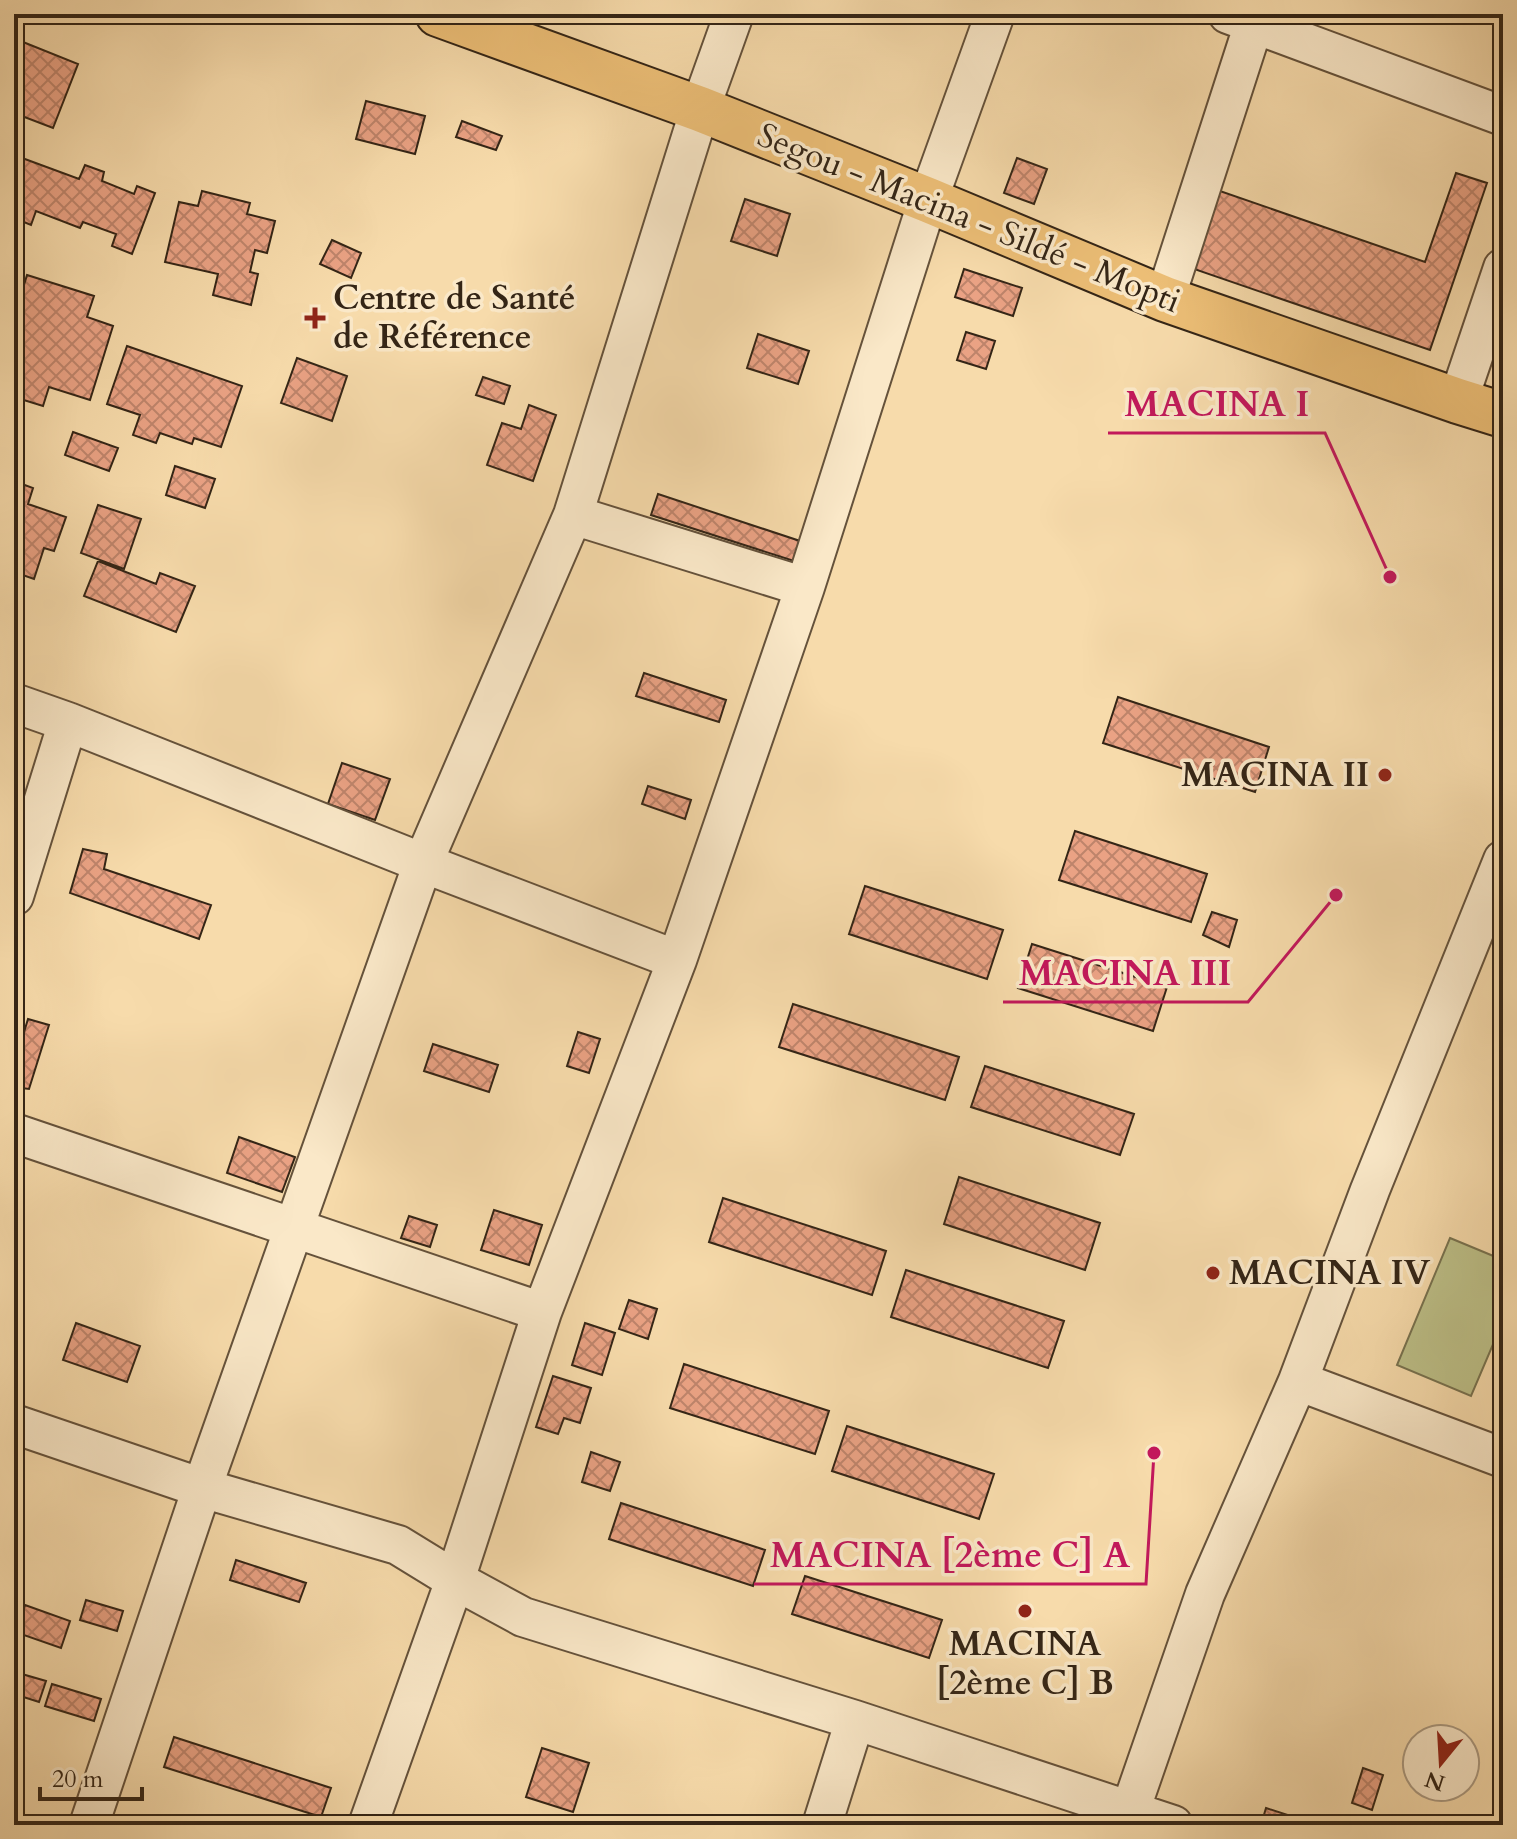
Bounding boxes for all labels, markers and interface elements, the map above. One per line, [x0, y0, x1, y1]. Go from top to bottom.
street label: Segou - Macina - Sildé - Mopti [751, 112, 1187, 324]
place label: Centre de Santé de Référence [333, 275, 576, 360]
marker: Centre de Santé de Référence [304, 307, 326, 329]
callout: MACINA I [1108, 373, 1325, 433]
text: MACINA I [1125, 380, 1309, 429]
place label: MACINA II [1181, 752, 1369, 798]
marker: MACINA II [1376, 766, 1394, 784]
callout: MACINA III [1003, 942, 1248, 1002]
text: MACINA III [1019, 949, 1231, 998]
place label: MACINA IV [1229, 1250, 1431, 1296]
marker: MACINA IV [1204, 1264, 1222, 1282]
callout: MACINA [2ème C] A [754, 1524, 1146, 1584]
text: MACINA [2ème C] A [770, 1531, 1130, 1580]
marker: MACINA [2ème C] B [1016, 1602, 1034, 1620]
place label: MACINA [2ème C] B [936, 1621, 1114, 1706]
north arrow [1401, 1723, 1481, 1803]
scale bar [40, 1751, 142, 1801]
text: 20 m [52, 1763, 104, 1796]
text: N [1421, 1764, 1449, 1798]

